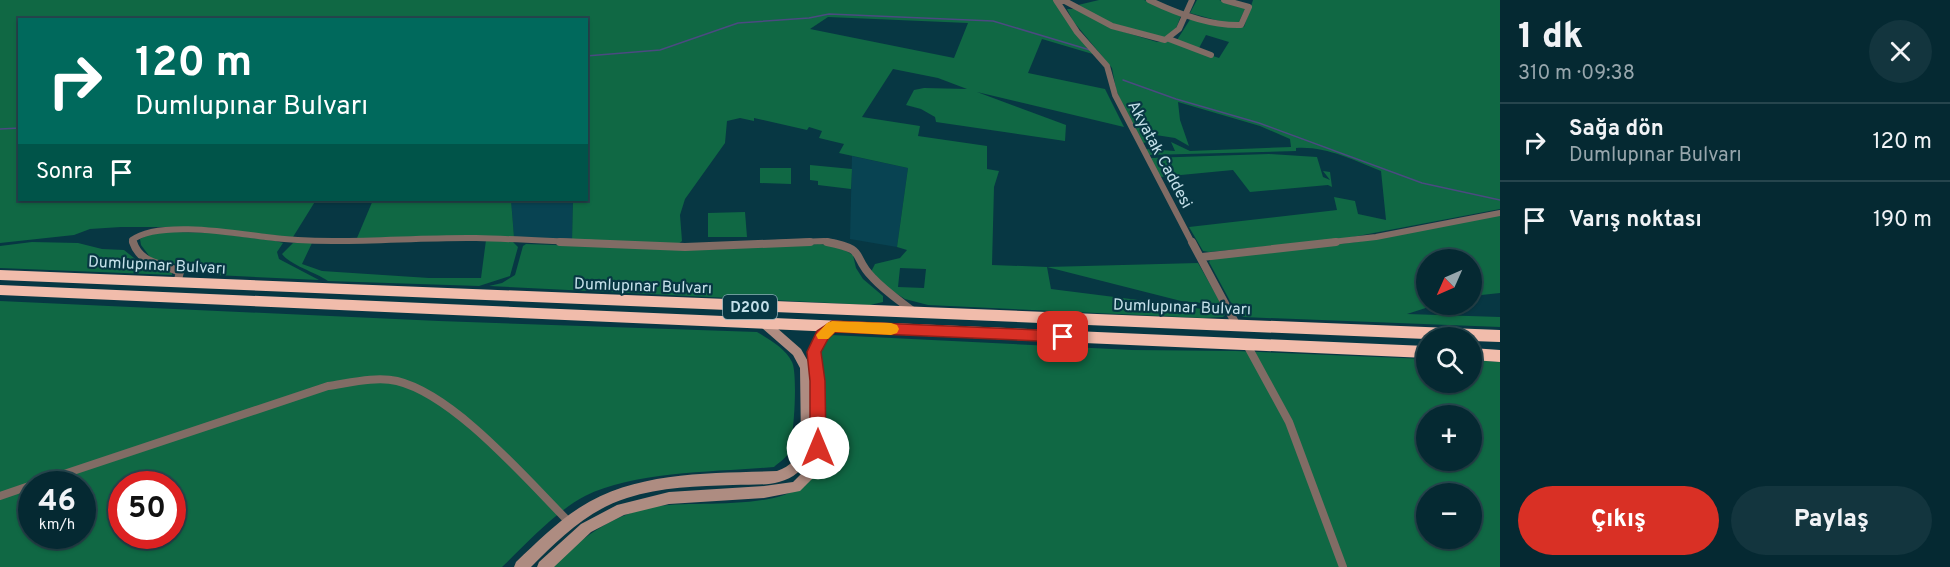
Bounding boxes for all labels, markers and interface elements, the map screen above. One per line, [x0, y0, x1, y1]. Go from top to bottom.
text: 1 dk [1518, 15, 1583, 61]
button: close [1869, 20, 1932, 83]
text: 120 m [135, 38, 252, 91]
icon: right [36, 42, 114, 120]
text: 310 m · 09:38 [1518, 61, 1635, 87]
text: Dumlupınar Bulvarı [135, 90, 368, 124]
street label: Akyatak Caddesi [1122, 98, 1196, 212]
text: Sağa dön [1569, 116, 1664, 143]
icon: right [1518, 126, 1551, 159]
text: 120 m [1872, 129, 1932, 156]
text: Dumlupınar Bulvarı [1569, 143, 1742, 169]
icon: arrive [105, 156, 138, 189]
text: Sonra [36, 159, 93, 186]
icon: arrive [1518, 204, 1551, 237]
text: Varış noktası [1569, 207, 1702, 234]
text: 190 m [1873, 207, 1932, 234]
north arrow [1416, 249, 1482, 315]
map controls [1416, 249, 1482, 549]
street label: Dumlupınar Bulvarı [87, 252, 226, 280]
street label: Dumlupınar Bulvarı [574, 275, 712, 299]
road number: D200 [723, 295, 777, 319]
street label: Dumlupınar Bulvarı [1113, 296, 1251, 320]
pin [1037, 311, 1088, 362]
icon: arrive [1046, 320, 1079, 353]
button: search [1416, 327, 1482, 393]
button: + [1416, 405, 1482, 471]
position arrow [786, 416, 850, 480]
speed limit sign: 50 [108, 471, 186, 549]
button: − [1416, 483, 1482, 549]
text: 46 [38, 484, 76, 521]
button: Çıkış [1518, 486, 1719, 555]
button: Paylaş [1731, 486, 1932, 555]
text: km/h [39, 516, 75, 535]

